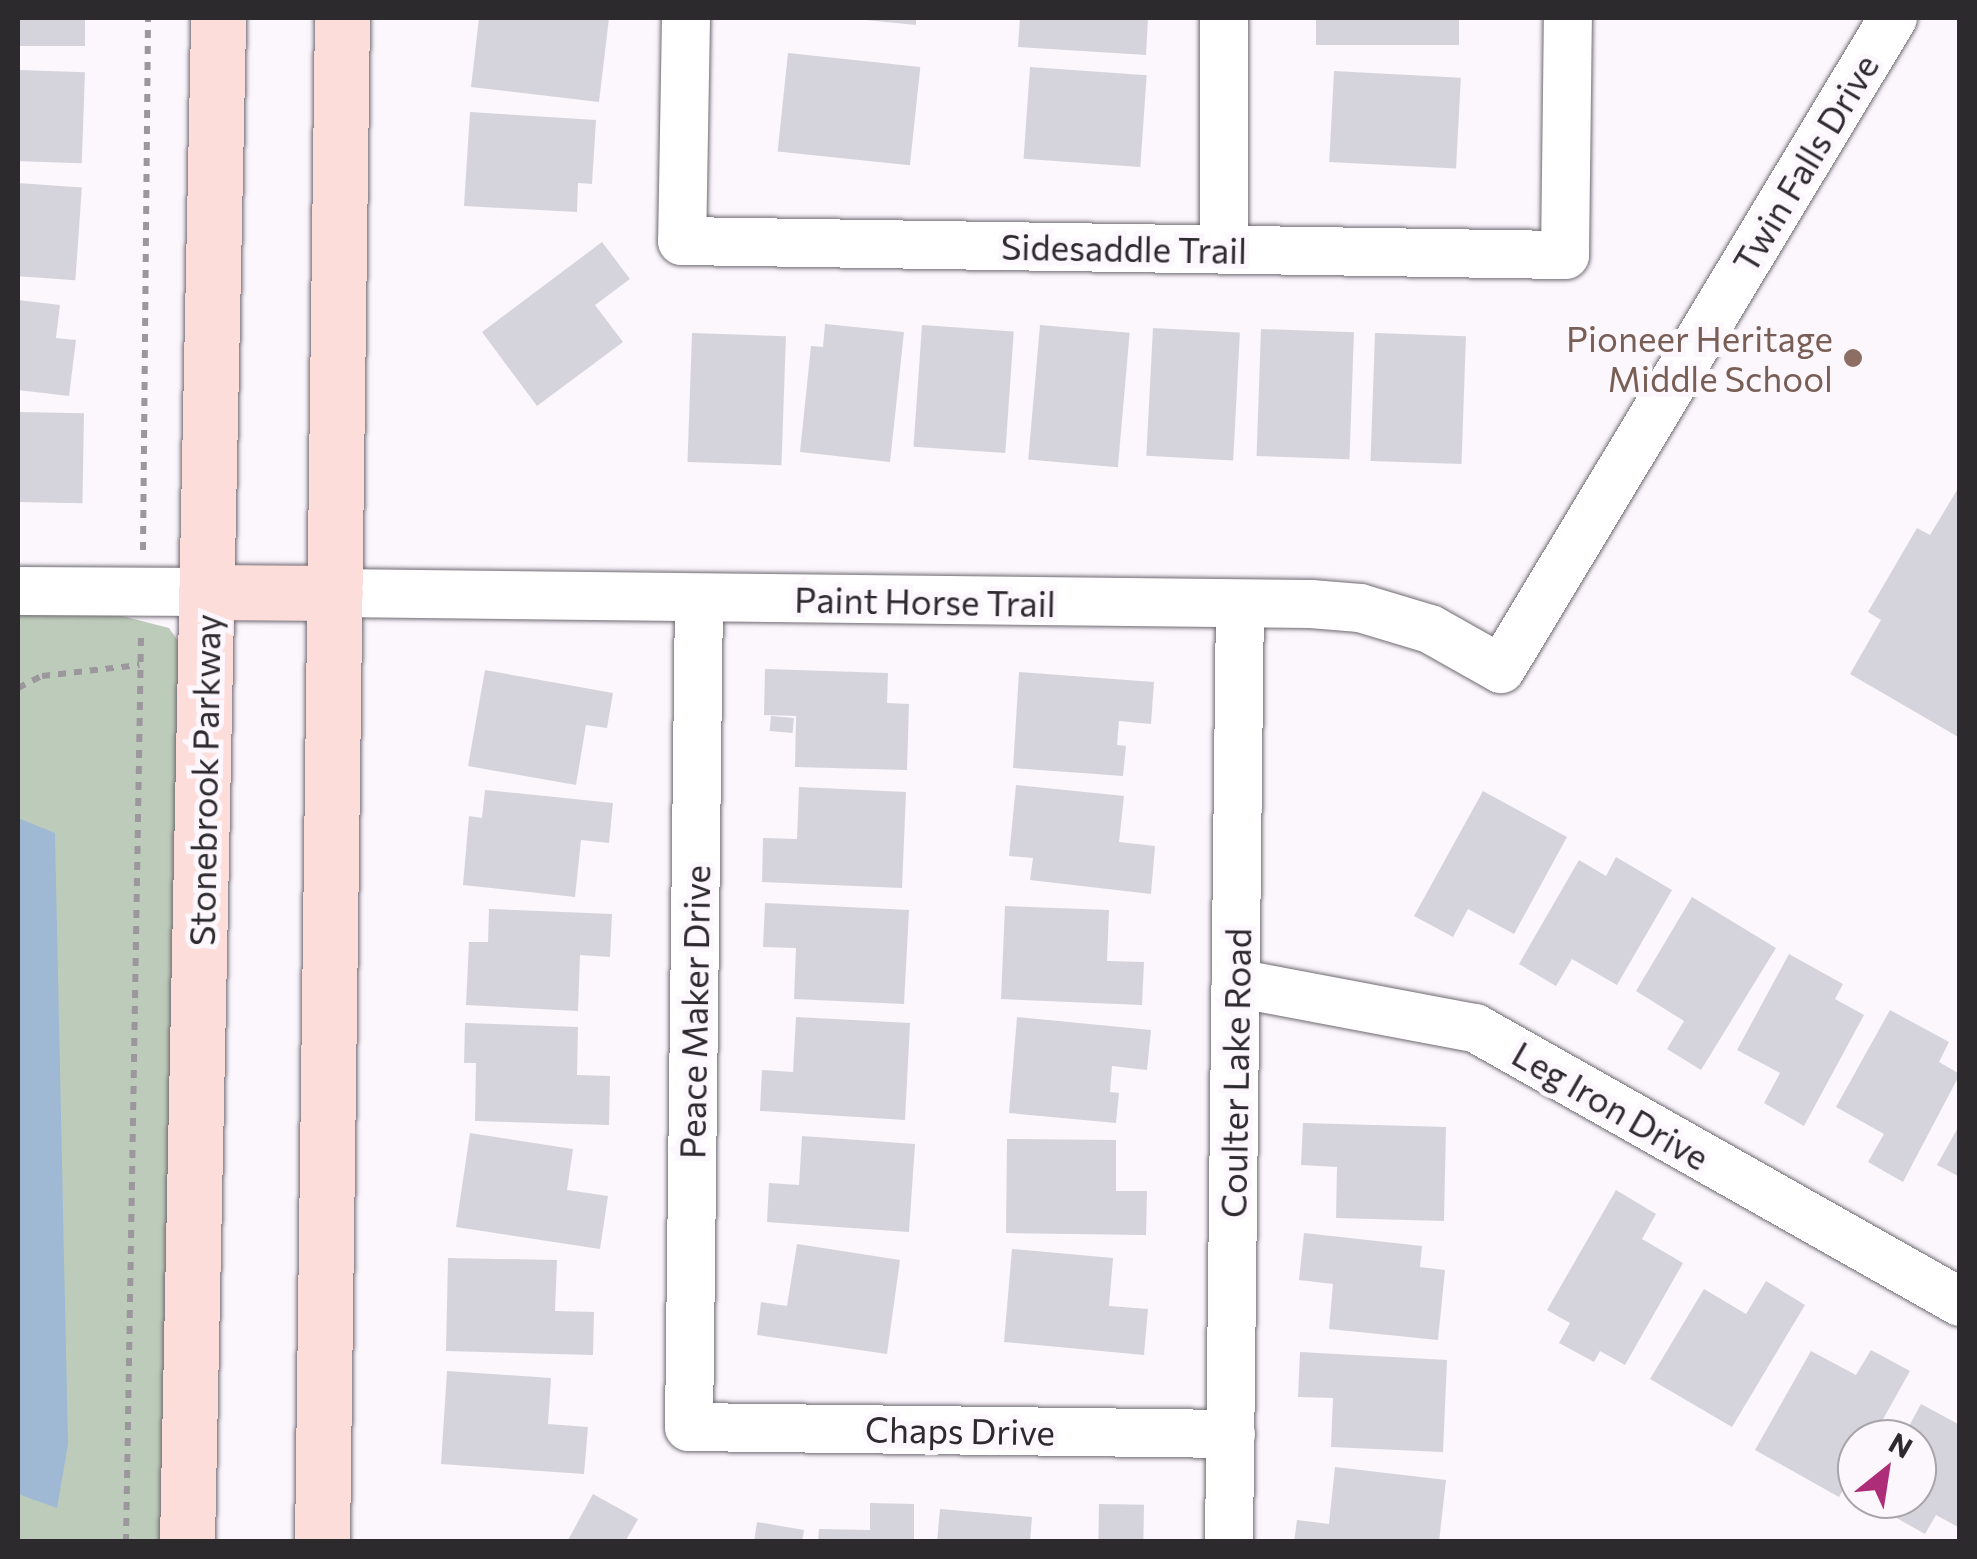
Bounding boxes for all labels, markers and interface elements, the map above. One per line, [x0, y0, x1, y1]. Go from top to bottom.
street label: Twin Falls Drive [1723, 47, 1887, 279]
street label: Sidesaddle Trail [1001, 225, 1247, 271]
place label: Pioneer Heritage Middle School [1566, 317, 1833, 399]
marker: Pioneer Heritage Middle School [1842, 347, 1864, 369]
street label: Paint Horse Trail [794, 578, 1056, 624]
street label: Stonebrook Parkway [180, 614, 228, 946]
street label: Peace Maker Drive [670, 865, 718, 1159]
street label: Coulter Lake Road [1211, 928, 1259, 1218]
street label: Leg Iron Drive [1505, 1032, 1717, 1178]
street label: Chaps Drive [865, 1407, 1055, 1453]
north arrow [1837, 1419, 1937, 1519]
text: N [1883, 1425, 1919, 1465]

